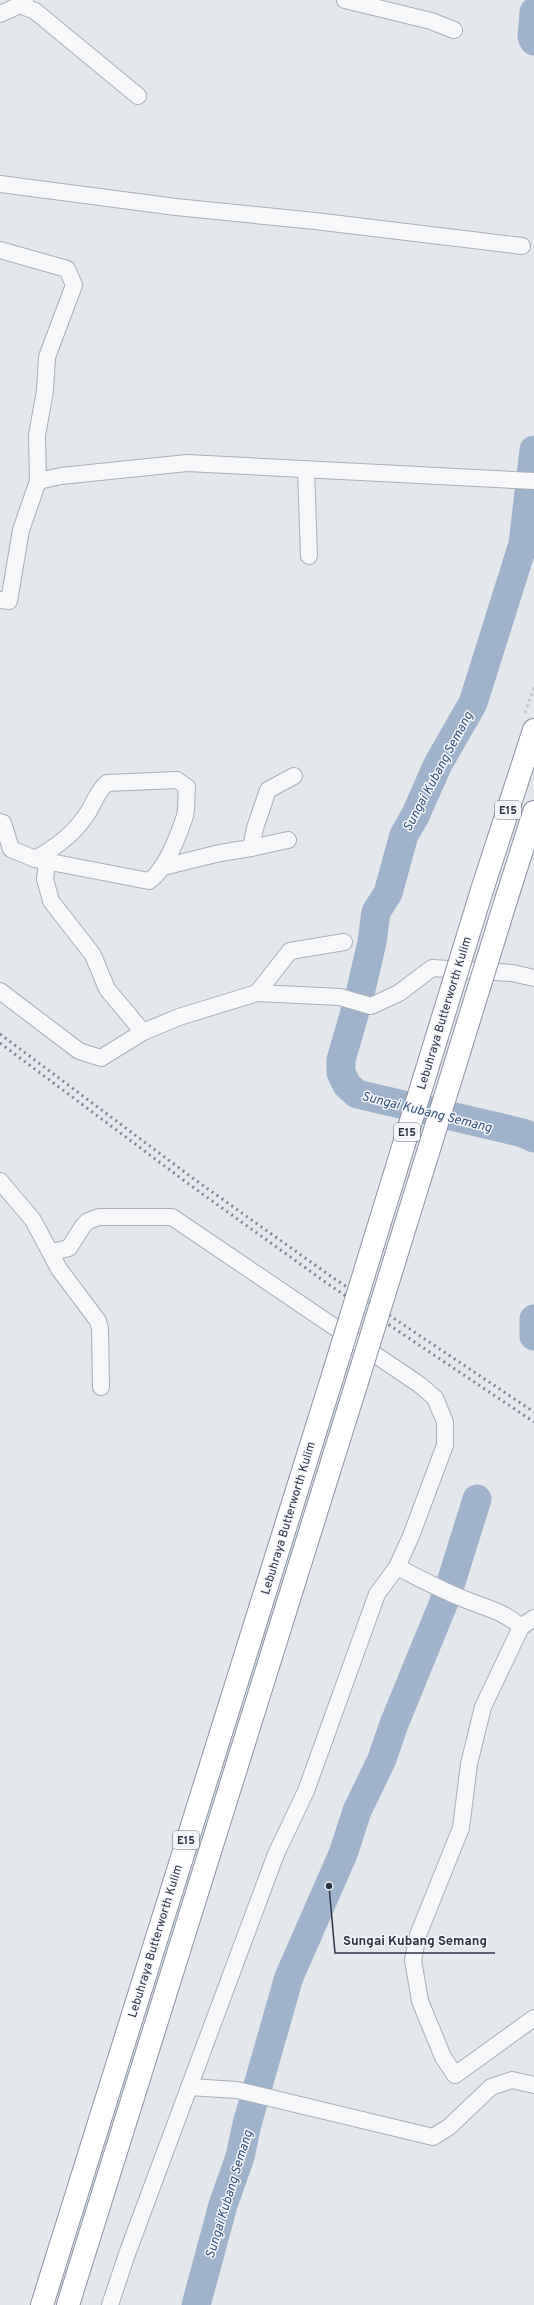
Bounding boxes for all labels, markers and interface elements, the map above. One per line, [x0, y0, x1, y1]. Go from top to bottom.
water label: Sungai Kubang Semang [400, 708, 478, 835]
road number: E15 [495, 801, 521, 819]
street label: Lebuhraya Butterworth Kulim [414, 935, 476, 1092]
water label: Sungai Kubang Semang [360, 1089, 494, 1137]
road number: E15 [394, 1123, 420, 1141]
street label: Lebuhraya Butterworth Kulim [258, 1440, 320, 1597]
road number: E15 [173, 1831, 199, 1849]
street label: Lebuhraya Butterworth Kulim [125, 1863, 187, 2020]
callout: Sungai Kubang Semang [335, 1928, 495, 1953]
text: Sungai Kubang Semang [343, 1934, 487, 1950]
water label: Sungai Kubang Semang [203, 2128, 257, 2261]

